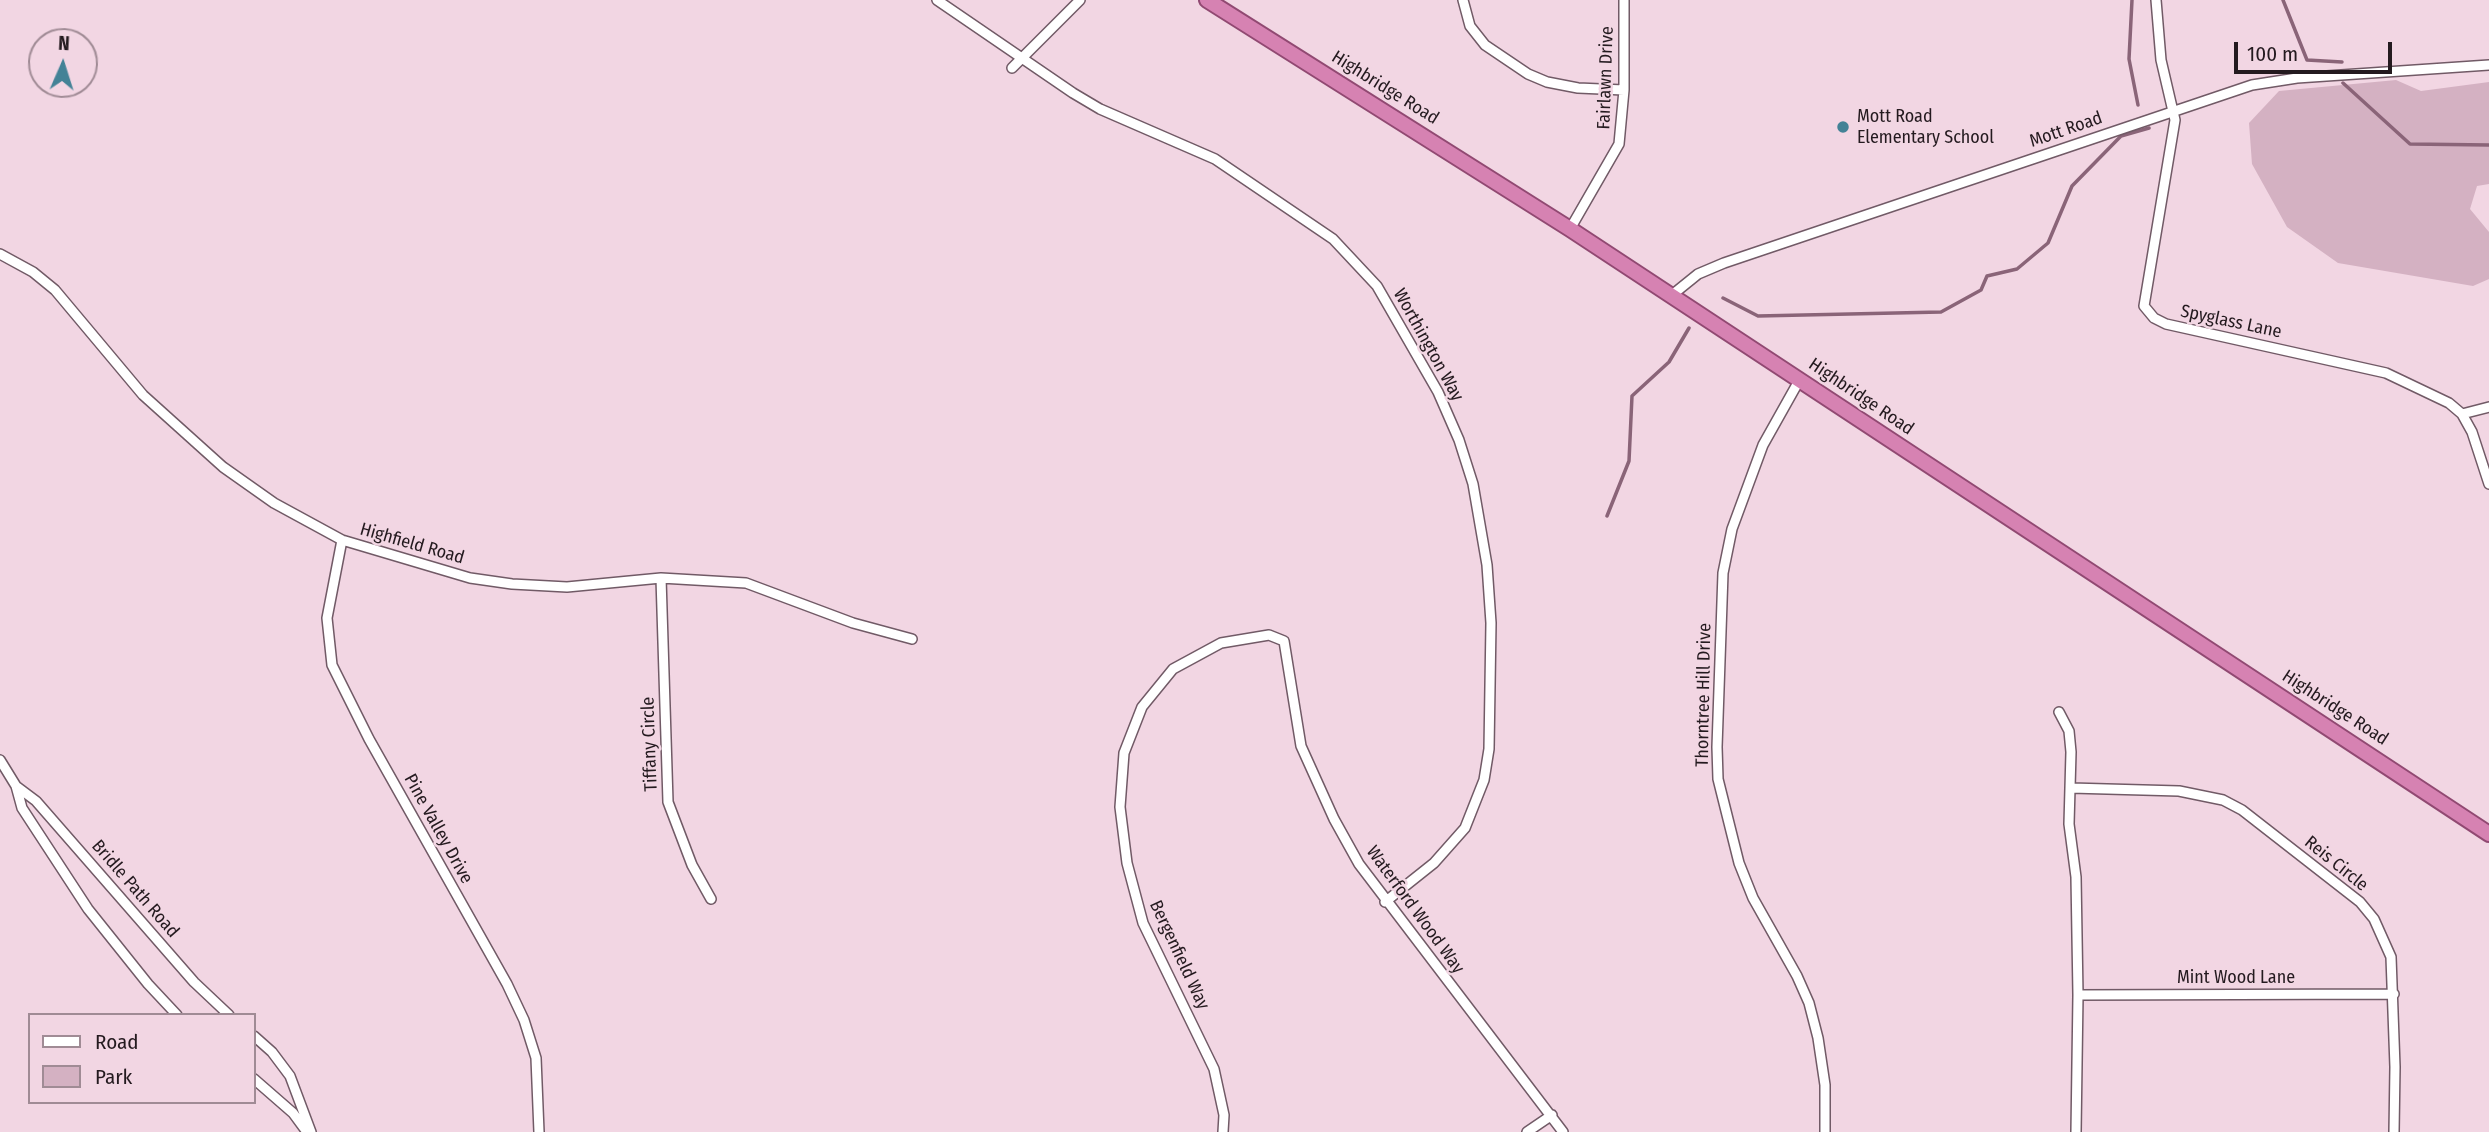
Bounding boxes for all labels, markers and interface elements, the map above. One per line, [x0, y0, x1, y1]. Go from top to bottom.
street label: Fairlawn Drive [1593, 26, 1619, 130]
north arrow [28, 28, 98, 98]
scale bar [2237, 28, 2394, 72]
text: N [58, 32, 70, 55]
text: 100 m [2247, 41, 2298, 67]
street label: Highbridge Road [1328, 47, 1442, 129]
place label: Mott Road Elementary School [1857, 106, 1994, 148]
street label: Mott Road [2027, 107, 2105, 153]
marker: Mott Road Elementary School [1835, 119, 1851, 135]
street label: Worthington Way [1388, 285, 1468, 405]
street label: Spyglass Lane [2179, 301, 2283, 343]
street label: Highbridge Road [1804, 354, 1918, 440]
street label: Highfield Road [357, 519, 467, 569]
street label: Thorntree Hill Drive [1692, 623, 1716, 767]
street label: Highbridge Road [2278, 666, 2392, 750]
street label: Tiffany Circle [638, 696, 662, 792]
street label: Pine Valley Drive [399, 770, 477, 888]
street label: Reis Circle [2300, 832, 2372, 896]
street label: Bridle Path Road [87, 836, 183, 942]
street label: Waterford Wood Way [1361, 842, 1469, 978]
street label: Bergenfield Way [1144, 897, 1214, 1013]
street label: Mint Wood Lane [2177, 967, 2295, 989]
legend [28, 1013, 256, 1104]
text: Road [95, 1029, 139, 1055]
text: Park [95, 1064, 132, 1090]

